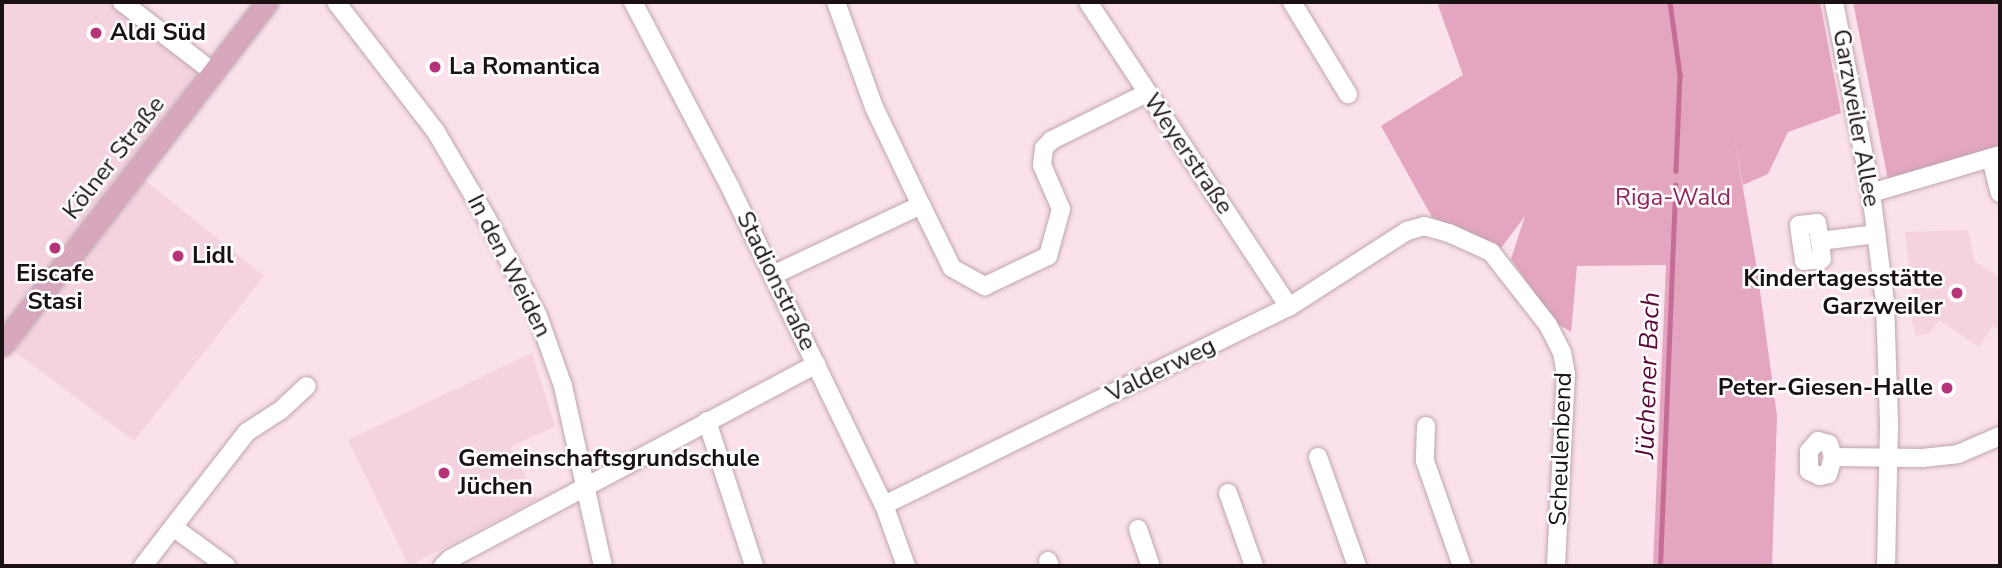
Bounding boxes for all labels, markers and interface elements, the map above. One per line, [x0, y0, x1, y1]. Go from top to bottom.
place label: Aldi Süd [110, 19, 206, 47]
marker: Aldi Süd [88, 25, 104, 41]
street label: Garzweiler Allee [1826, 27, 1886, 209]
place label: La Romantica [449, 53, 600, 81]
marker: La Romantica [427, 59, 443, 75]
street label: Weyerstraße [1137, 88, 1239, 220]
street label: Kölner Straße [57, 91, 171, 225]
park label: Riga-Wald [1615, 184, 1731, 212]
street label: In den Weiden [461, 190, 557, 342]
street label: Stadionstraße [730, 207, 822, 355]
marker: Eiscafe Stasi [47, 240, 63, 256]
place label: Lidl [192, 242, 234, 270]
marker: Lidl [170, 248, 186, 264]
place label: Eiscafe Stasi [16, 260, 94, 316]
place label: Kindertagesstätte Garzweiler [1743, 265, 1943, 321]
marker: Kindertagesstätte Garzweiler [1949, 285, 1965, 301]
water label: Jüchener Bach [1630, 291, 1666, 459]
street label: Valderweg [1102, 331, 1220, 409]
street label: Scheulenbend [1544, 372, 1578, 526]
place label: Peter-Giesen-Halle [1718, 374, 1933, 402]
marker: Peter-Giesen-Halle [1939, 380, 1955, 396]
place label: Gemeinschaftsgrundschule Jüchen [458, 445, 760, 501]
marker: Gemeinschaftsgrundschule Jüchen [436, 465, 452, 481]

